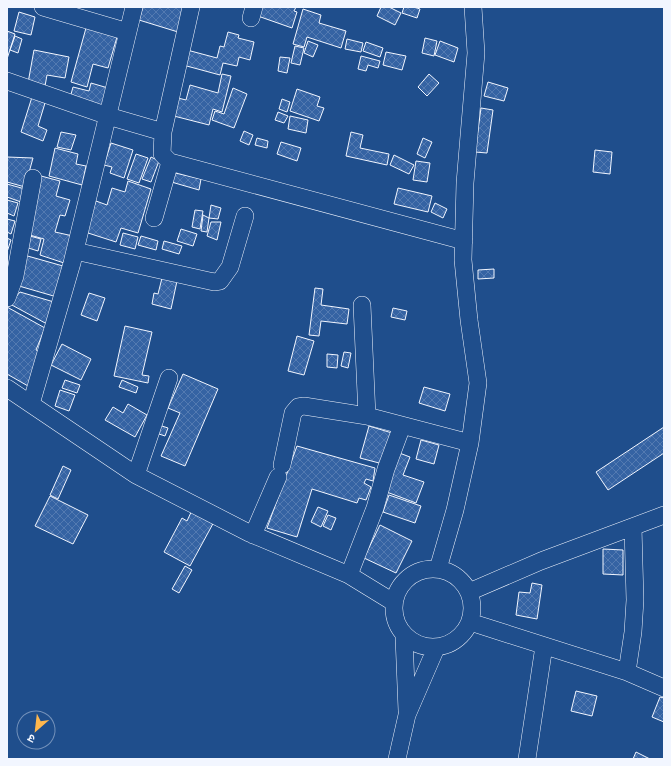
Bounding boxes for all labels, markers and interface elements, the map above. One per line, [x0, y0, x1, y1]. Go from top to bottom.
north arrow [16, 710, 56, 750]
text: उ [24, 729, 38, 747]

